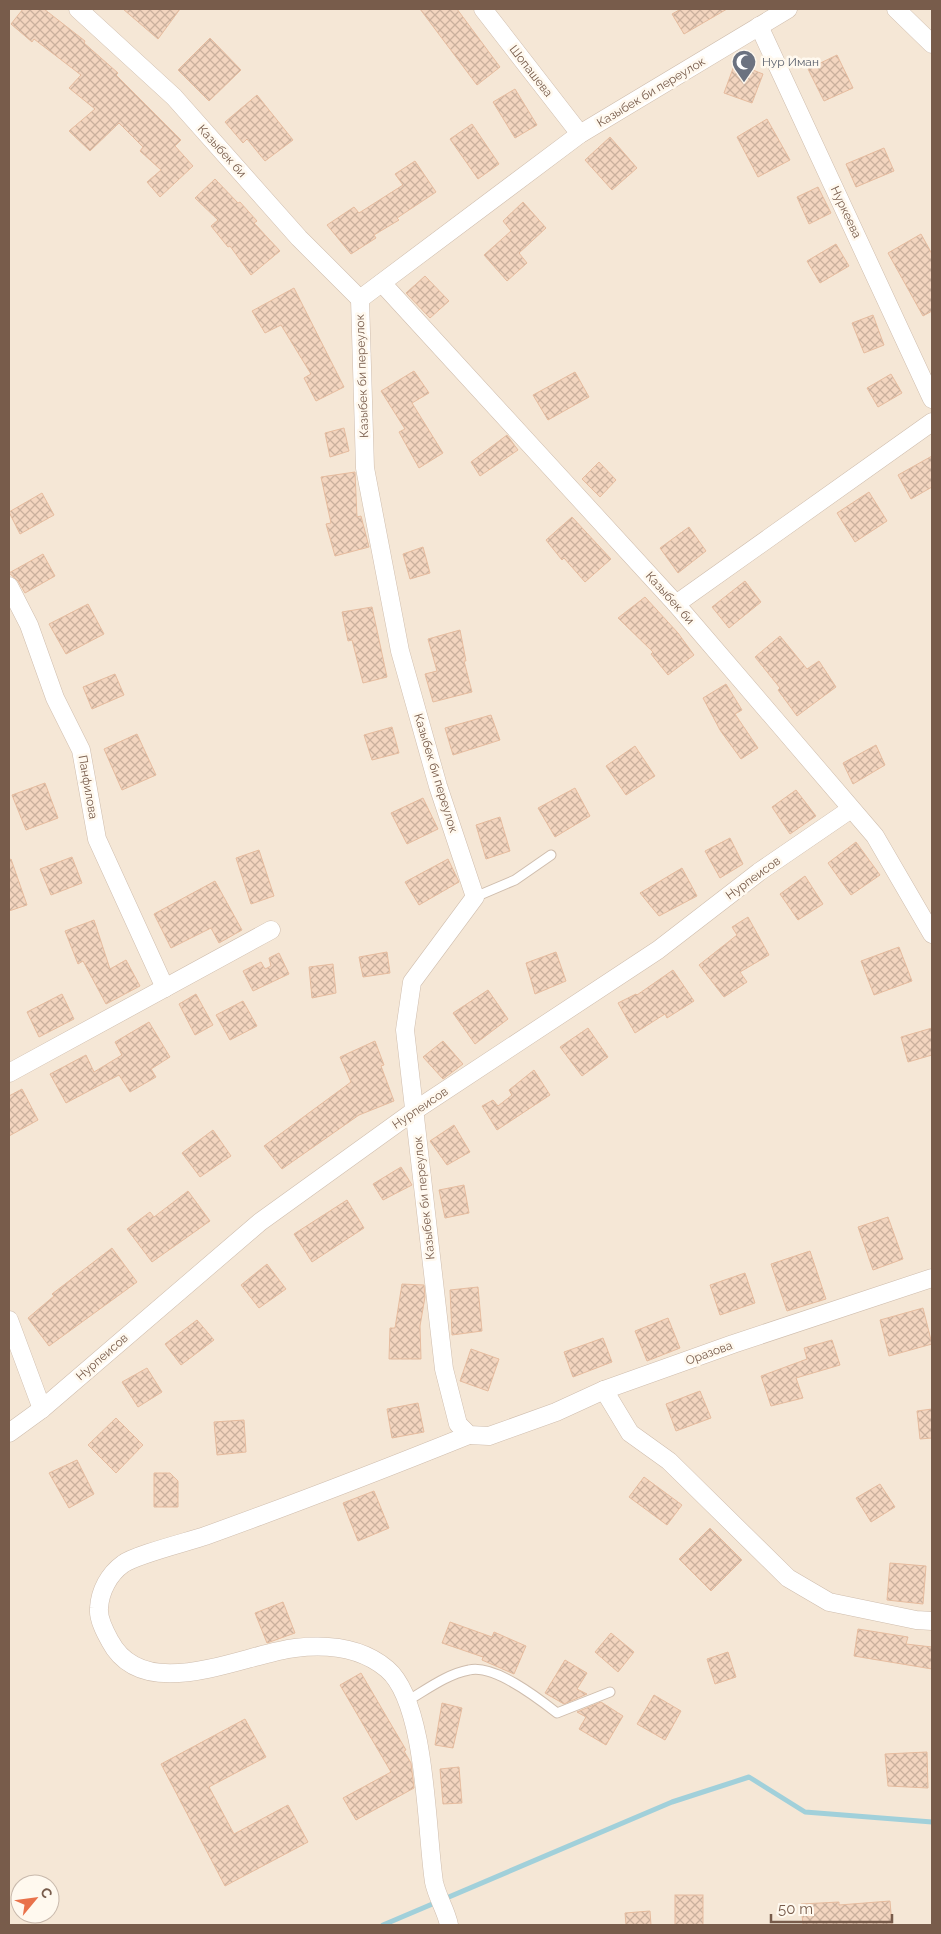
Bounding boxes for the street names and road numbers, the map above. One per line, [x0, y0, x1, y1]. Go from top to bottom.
street label: Шопашева [507, 42, 555, 100]
street label: Казыбек би переулок [594, 54, 708, 130]
street label: Казыбек би [195, 122, 249, 180]
street label: Нуркеева [828, 184, 864, 240]
street label: Казыбек би переулок [353, 314, 371, 438]
street label: Казыбек би [643, 569, 697, 627]
street label: Казыбек би переулок [411, 712, 461, 834]
street label: Панфилова [76, 754, 100, 820]
street label: Нурпеисов [723, 854, 783, 902]
street label: Нурпеисов [390, 1084, 450, 1132]
street label: Казыбек би переулок [411, 1136, 437, 1260]
street label: Нурпеисов [73, 1331, 131, 1383]
street label: Оразова [684, 1338, 734, 1368]

